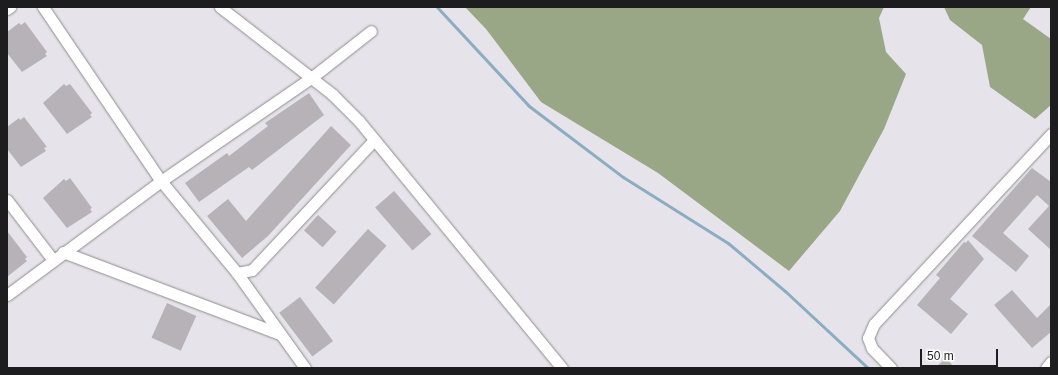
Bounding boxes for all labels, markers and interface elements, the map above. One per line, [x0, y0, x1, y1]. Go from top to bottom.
scale bar [922, 341, 1000, 367]
text: 50 m [927, 349, 954, 363]

